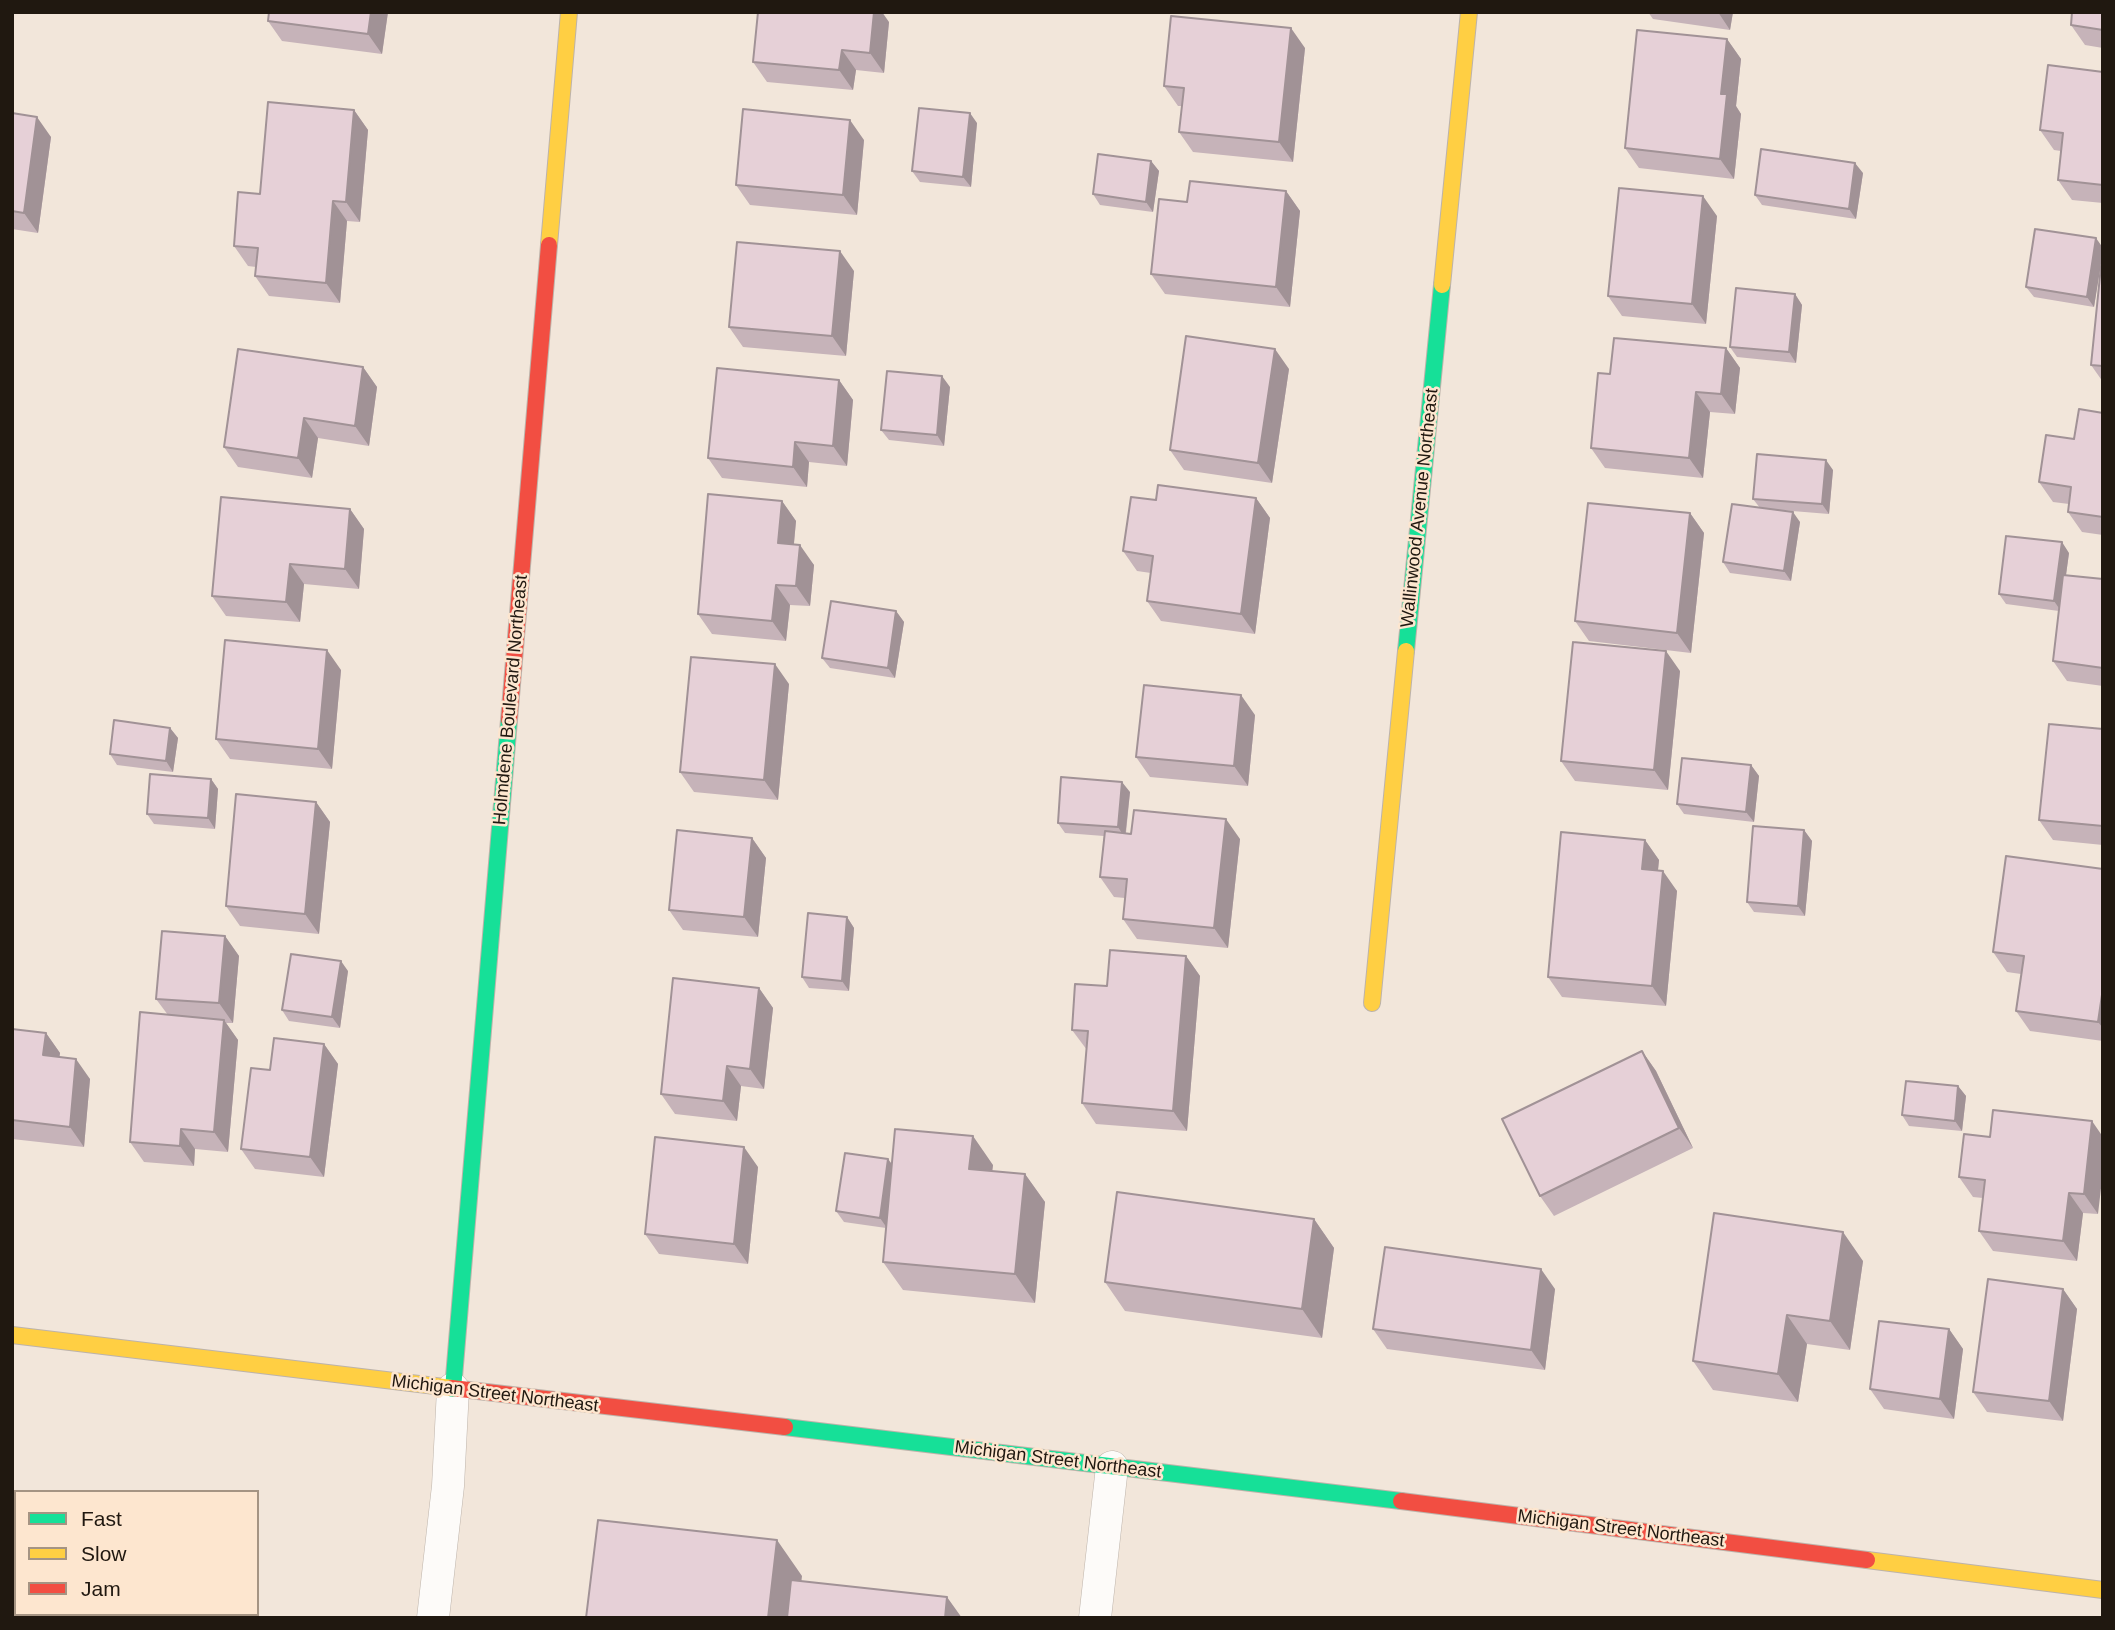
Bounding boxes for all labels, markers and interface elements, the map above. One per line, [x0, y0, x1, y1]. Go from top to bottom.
street label: Wallinwood Avenue Northeast [1397, 387, 1443, 629]
street label: Holmdene Boulevard Northeast [489, 574, 533, 826]
street label: Michigan Street Northeast [390, 1371, 600, 1417]
street label: Michigan Street Northeast [953, 1437, 1163, 1483]
legend [14, 1490, 259, 1616]
street label: Michigan Street Northeast [1516, 1506, 1726, 1552]
text: Fast [81, 1507, 122, 1530]
text: Slow [81, 1542, 127, 1565]
text: Jam [81, 1577, 121, 1600]

